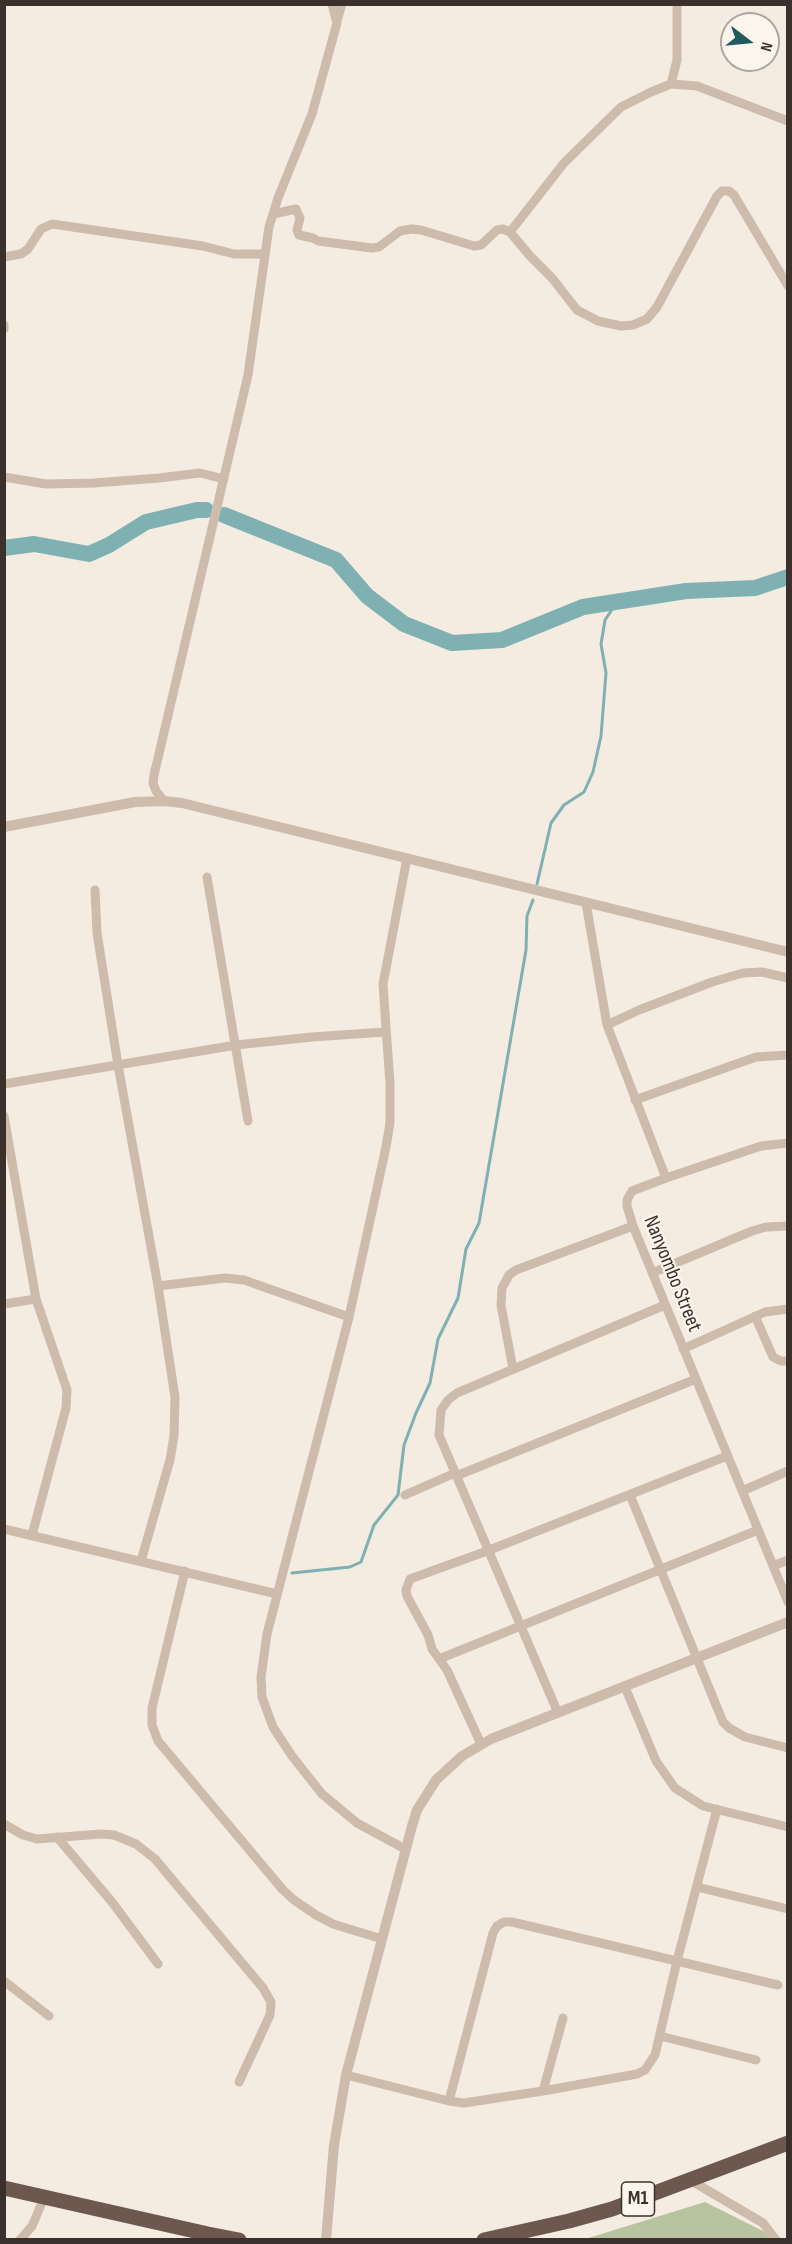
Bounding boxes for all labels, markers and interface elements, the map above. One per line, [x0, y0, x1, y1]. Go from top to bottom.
north arrow [720, 12, 780, 72]
text: N [756, 40, 776, 53]
street label: Nanyombo Street [637, 1212, 707, 1336]
road number: M1 [622, 2182, 654, 2216]

